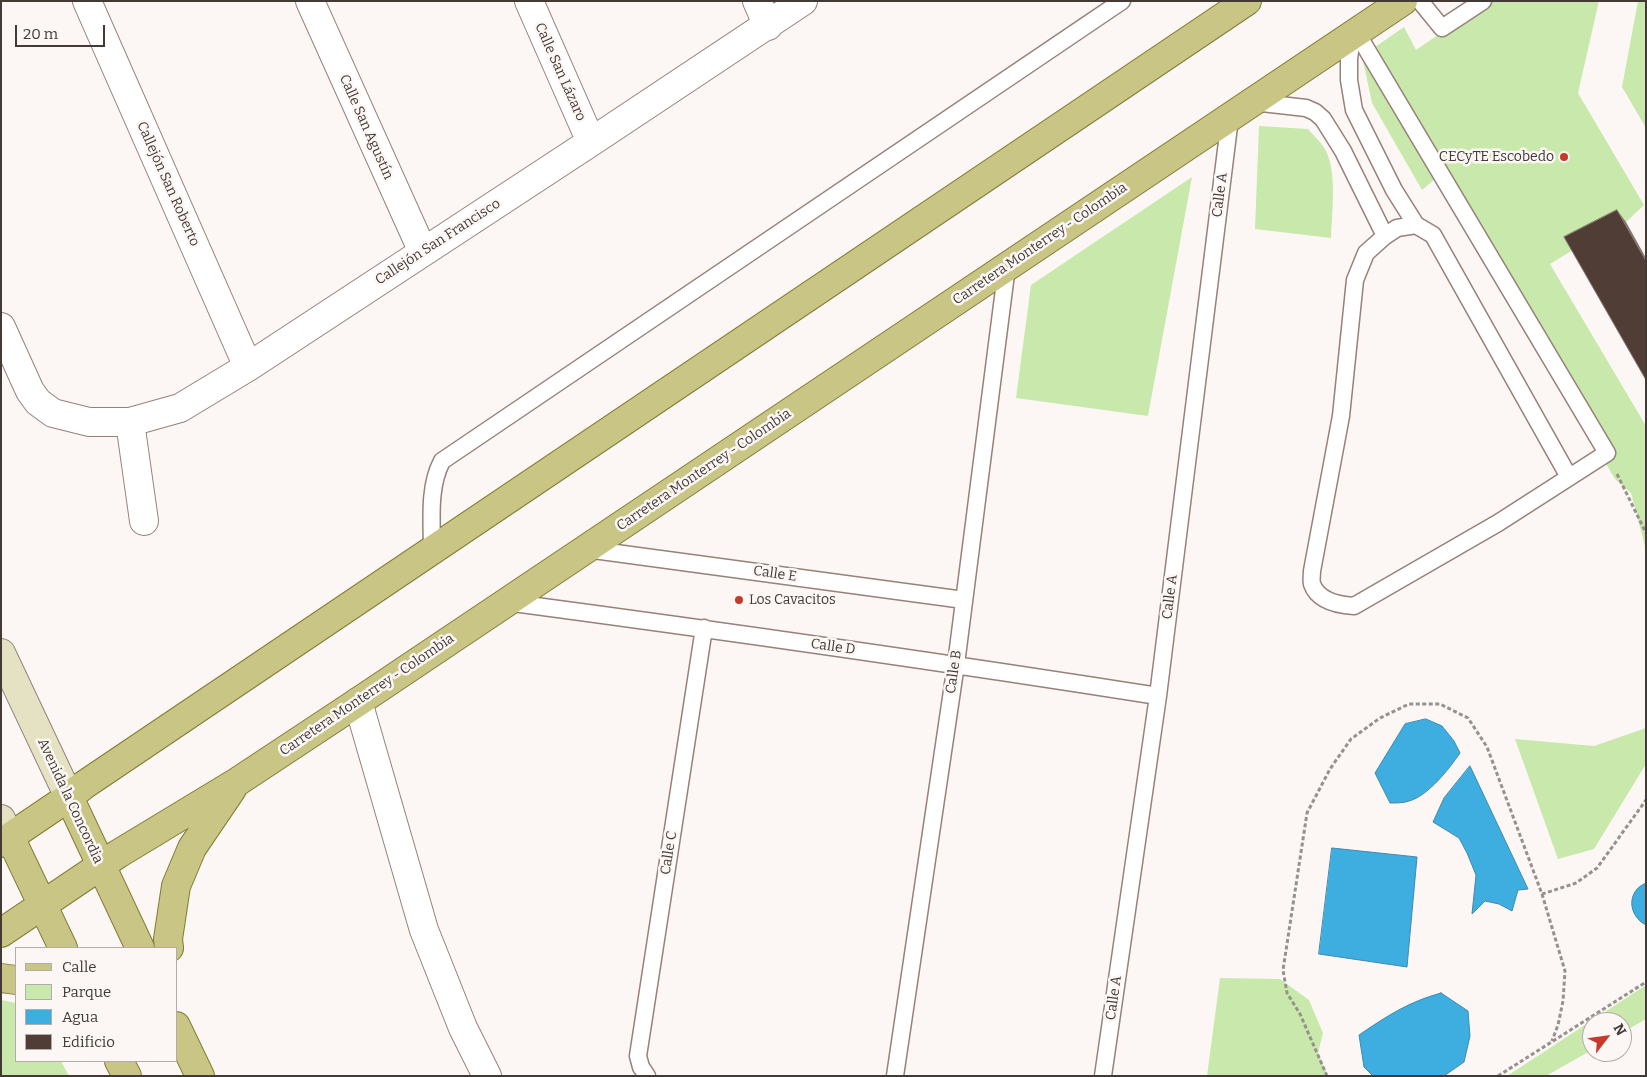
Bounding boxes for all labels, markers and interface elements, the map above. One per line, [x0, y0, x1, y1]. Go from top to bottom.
scale bar [18, 15, 108, 47]
street label: Calle San Lázaro [531, 20, 589, 124]
text: 20 m [23, 25, 58, 43]
street label: Calle San Agustín [335, 72, 397, 182]
street label: Callejón San Roberto [133, 119, 203, 249]
place label: CECyTE Escobedo [1439, 149, 1554, 165]
marker: CECyTE Escobedo [1558, 151, 1570, 163]
street label: Calle A [1209, 172, 1231, 218]
street label: Carretera Monterrey - Colombia [950, 179, 1130, 309]
street label: Callejón San Francisco [372, 195, 504, 289]
street label: Carretera Monterrey - Colombia [614, 405, 794, 535]
street label: Calle E [752, 563, 798, 585]
street label: Calle A [1159, 574, 1181, 620]
place label: Los Cavacitos [749, 592, 836, 608]
marker: Los Cavacitos [733, 594, 745, 606]
street label: Carretera Monterrey - Colombia [277, 630, 457, 760]
street label: Calle D [810, 636, 856, 658]
street label: Calle B [943, 649, 965, 695]
street label: Avenida la Concordia [34, 736, 106, 866]
street label: Calle C [657, 830, 681, 876]
legend [15, 947, 178, 1062]
text: Calle [62, 958, 96, 976]
street label: Calle A [1103, 975, 1125, 1021]
text: Parque [62, 983, 111, 1001]
text: Agua [62, 1008, 98, 1026]
north arrow [1582, 1012, 1632, 1062]
text: N [1609, 1021, 1630, 1039]
text: Edificio [62, 1033, 115, 1051]

